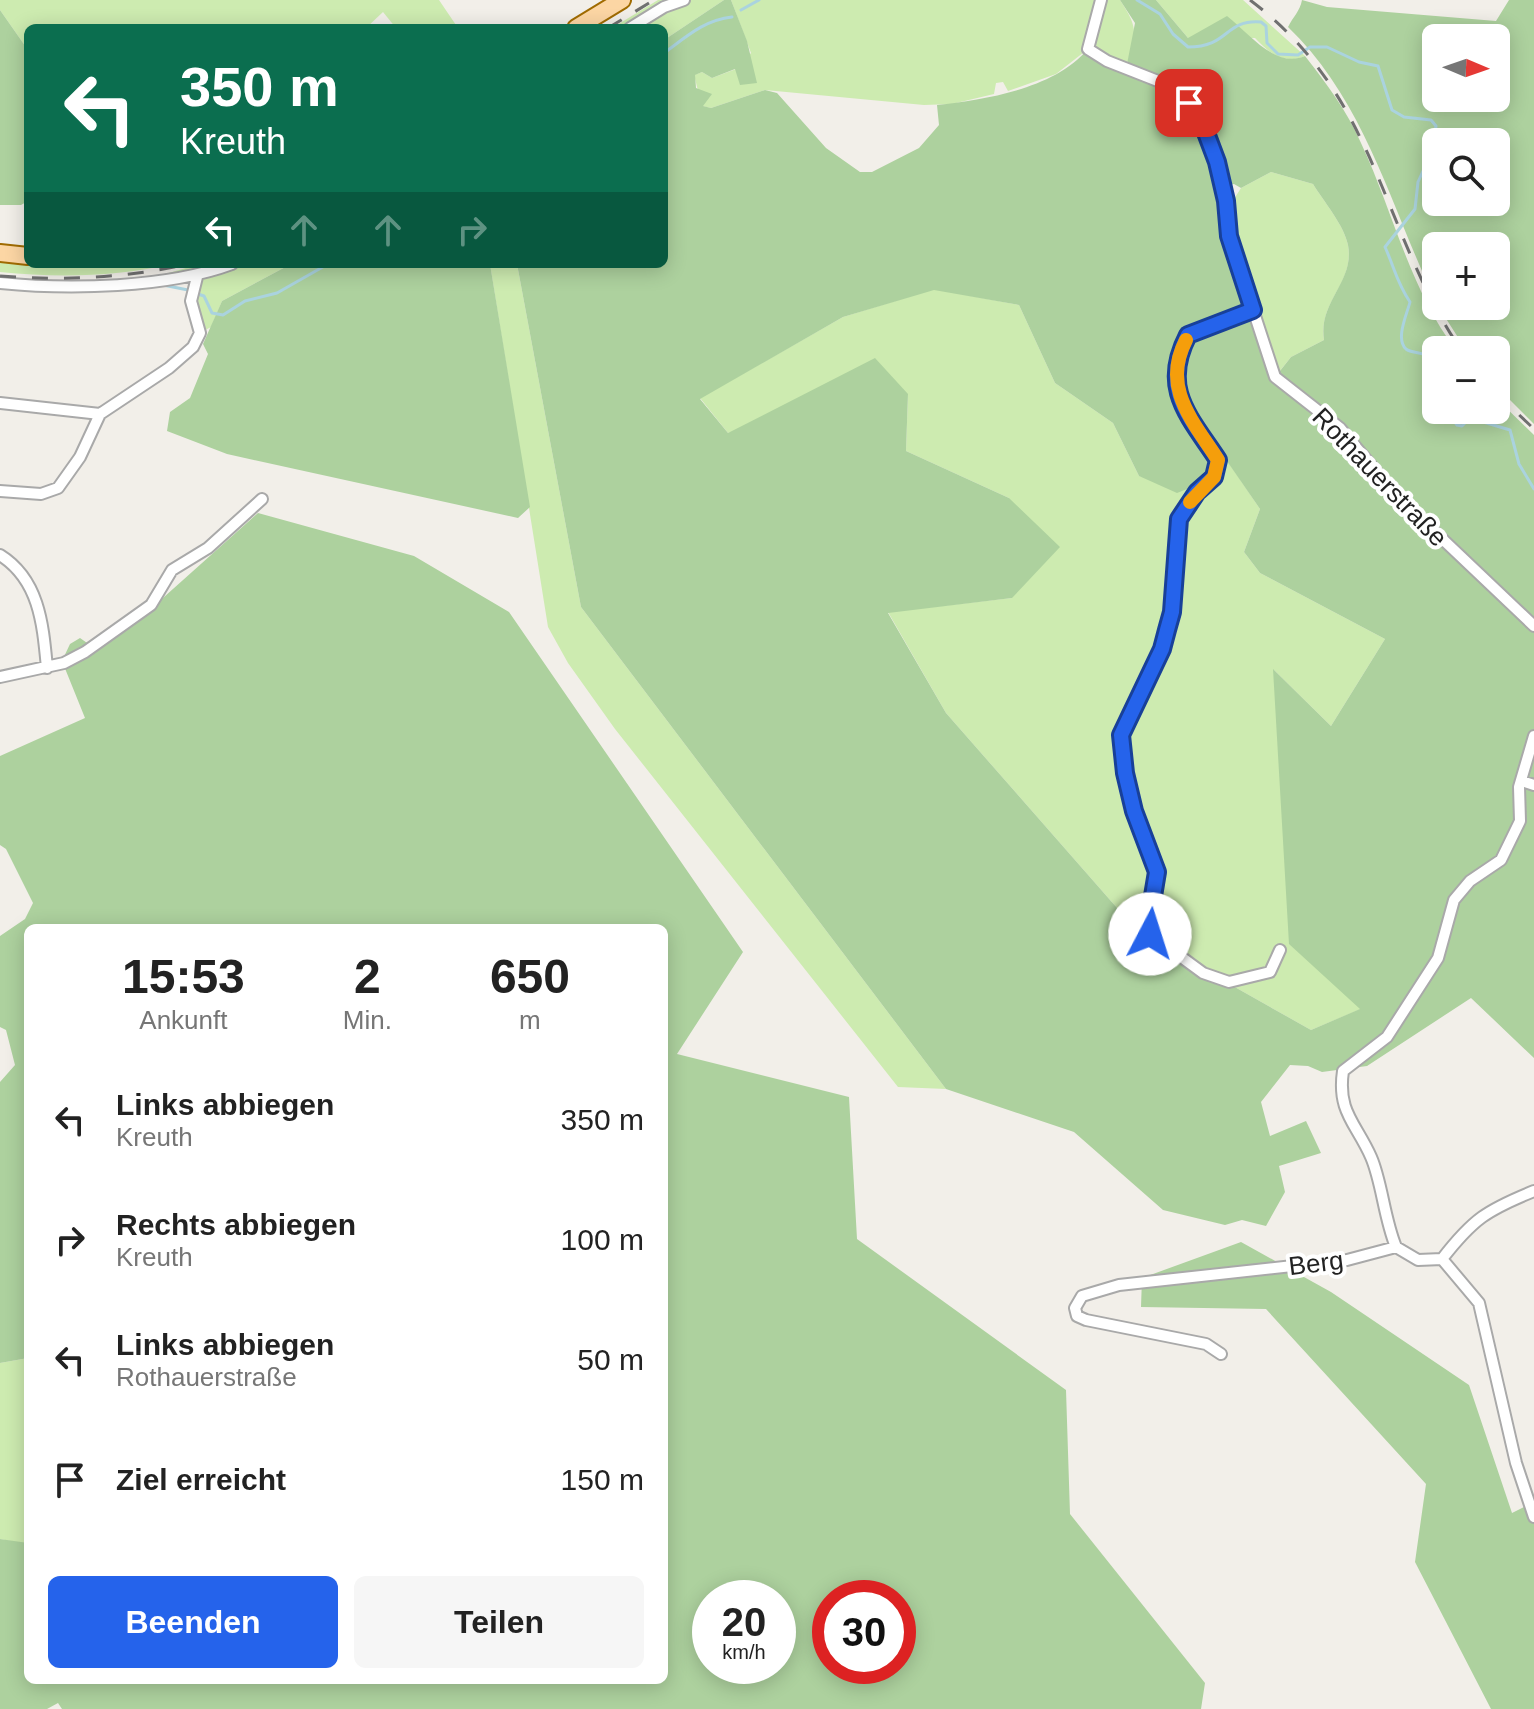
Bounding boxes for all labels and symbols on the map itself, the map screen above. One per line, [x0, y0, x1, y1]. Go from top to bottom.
north arrow [1422, 24, 1510, 112]
pin [1155, 69, 1223, 137]
street label: Rothauerstraße [1306, 402, 1454, 552]
position arrow [1108, 892, 1192, 976]
street label: Berg [1287, 1245, 1345, 1281]
speed limit sign: 30 [812, 1580, 916, 1684]

